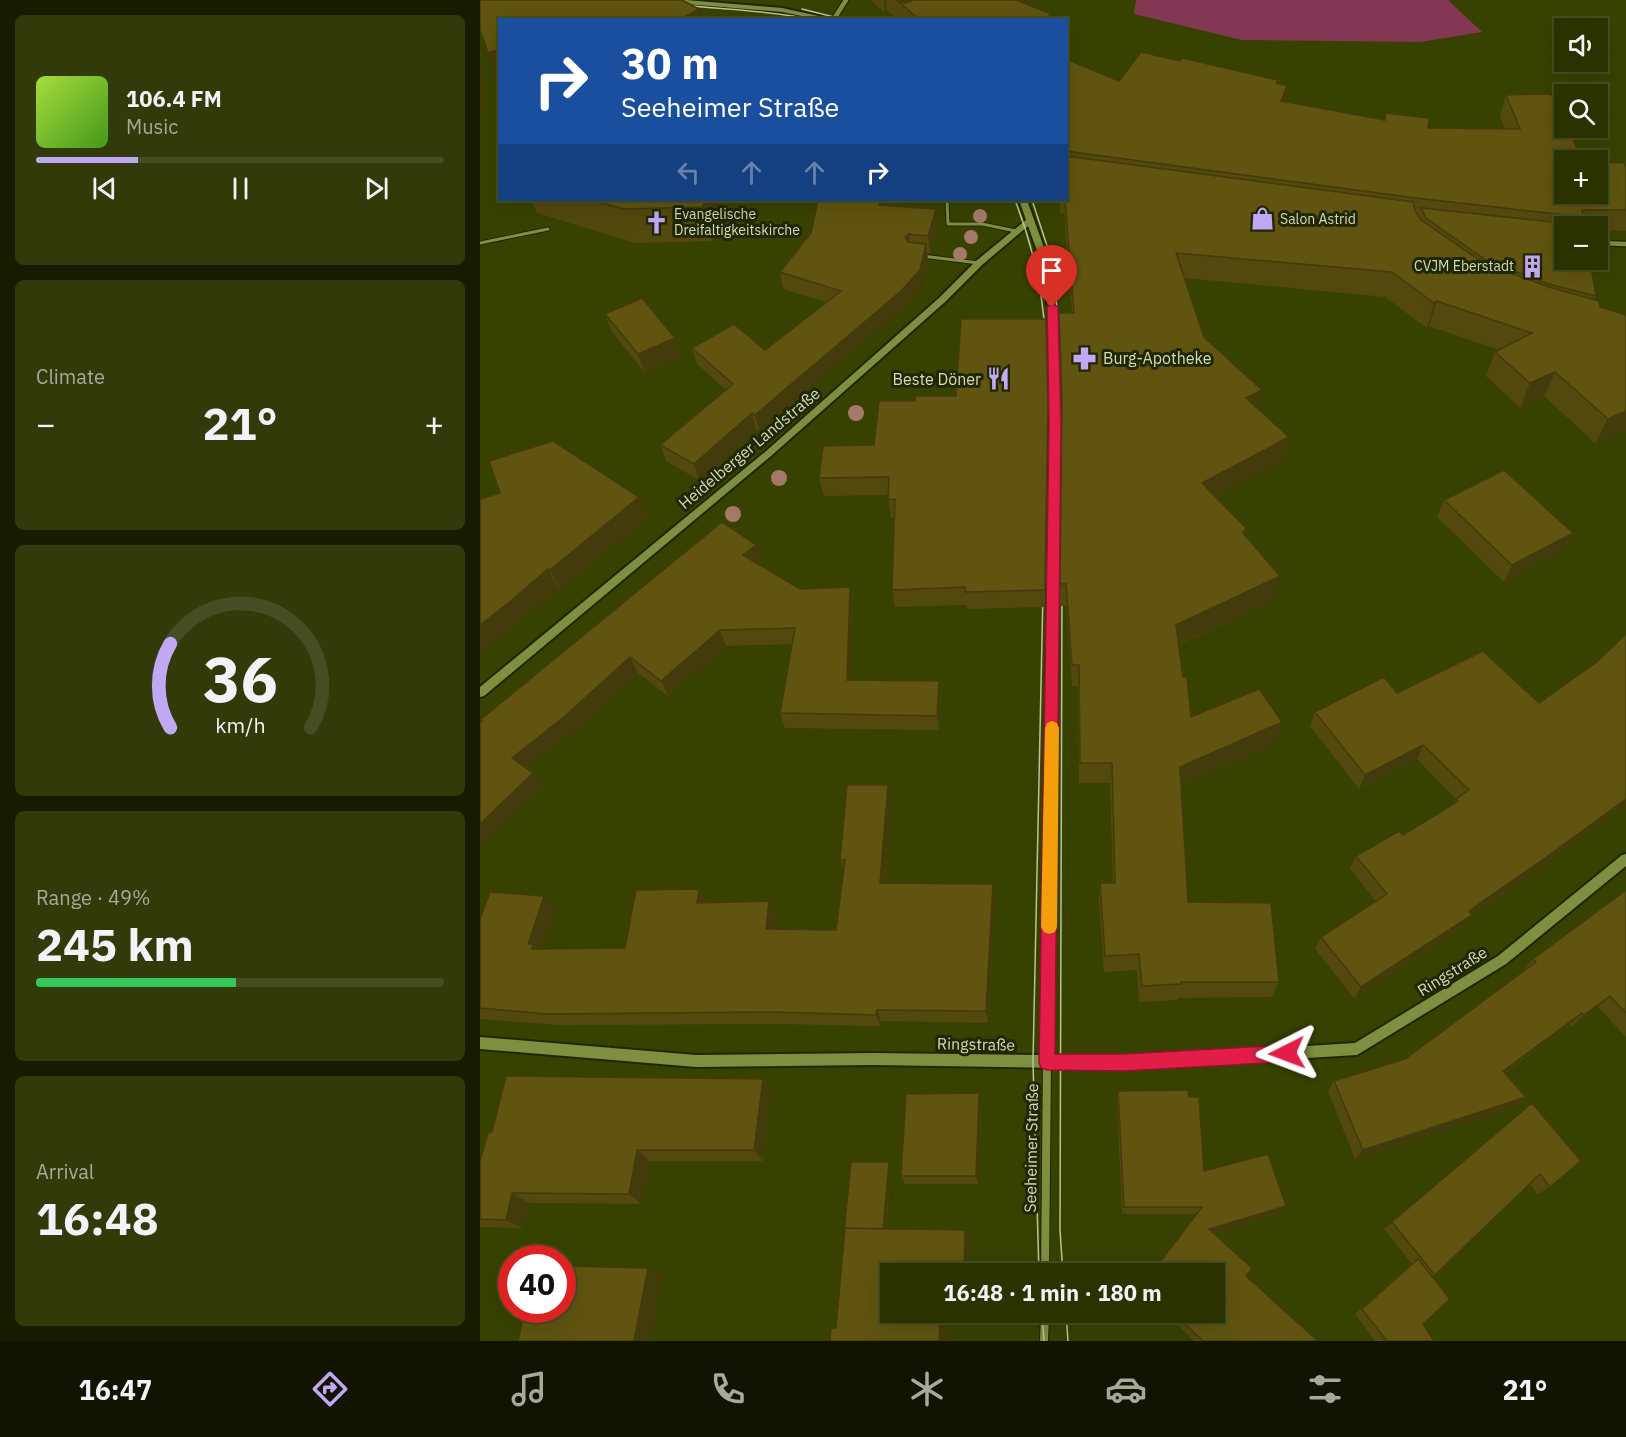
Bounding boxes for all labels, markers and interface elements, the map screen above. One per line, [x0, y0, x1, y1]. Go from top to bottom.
map controls [1554, 18, 1608, 270]
button: sound [1554, 18, 1608, 72]
text: 30 m [621, 36, 719, 91]
icon: right [522, 42, 600, 120]
text: 106.4 FM [126, 84, 222, 113]
button: search [1554, 84, 1608, 138]
text: Seeheimer Straße [621, 89, 839, 124]
text: Music [126, 113, 178, 140]
button: + [1554, 150, 1608, 204]
icon: left [672, 156, 705, 189]
icon: ahead [735, 156, 768, 189]
icon: ahead [798, 156, 831, 189]
icon: right [861, 156, 894, 189]
icon: previous [88, 172, 121, 205]
icon: pause [224, 172, 257, 205]
icon: next [360, 172, 393, 205]
place label: Evangelische Dreifaltigkeitskirche [674, 205, 800, 239]
shop icon: Salon Astrid [1249, 206, 1275, 232]
church icon: Evangelische Dreifaltigkeitskirche [643, 209, 669, 235]
place label: Salon Astrid [1280, 210, 1356, 228]
button: − [1554, 216, 1608, 270]
pin [1026, 245, 1077, 307]
building icon: CVJM Eberstadt [1519, 253, 1545, 279]
icon: arrive [1035, 254, 1068, 287]
place label: CVJM Eberstadt [1414, 257, 1514, 275]
pharmacy icon: Burg-Apotheke [1072, 345, 1098, 371]
place label: Burg-Apotheke [1103, 348, 1212, 368]
text: Climate [36, 363, 105, 390]
restaurant icon: Beste Döner [986, 366, 1012, 392]
place label: Beste Döner [893, 369, 981, 389]
street label: Heidelberger Landstraße [674, 383, 824, 513]
text: 21° [202, 394, 278, 452]
text: − [36, 402, 56, 445]
text: + [424, 402, 444, 445]
text: 36 [203, 638, 277, 719]
text: km/h [215, 711, 265, 739]
text: Range · 49% [36, 884, 151, 911]
text: 245 km [36, 915, 194, 973]
street label: Ringstraße [1413, 942, 1491, 1000]
position arrow [1255, 1021, 1319, 1085]
street label: Ringstraße [937, 1033, 1016, 1055]
street label: Seeheimer Straße [1020, 1083, 1042, 1213]
text: Arrival [36, 1158, 94, 1185]
text: 16:48 [36, 1189, 159, 1247]
speed limit sign: 40 [498, 1245, 576, 1323]
text: 16:48 · 1 min · 180 m [943, 1278, 1162, 1307]
icon: directions [309, 1368, 351, 1410]
icon: music [508, 1368, 550, 1410]
icon: phone [707, 1368, 749, 1410]
icon: climate [906, 1368, 948, 1410]
icon: car [1105, 1368, 1147, 1410]
icon: filters [1304, 1368, 1346, 1410]
text: 16:47 [78, 1372, 152, 1407]
text: 21° [1502, 1372, 1547, 1407]

